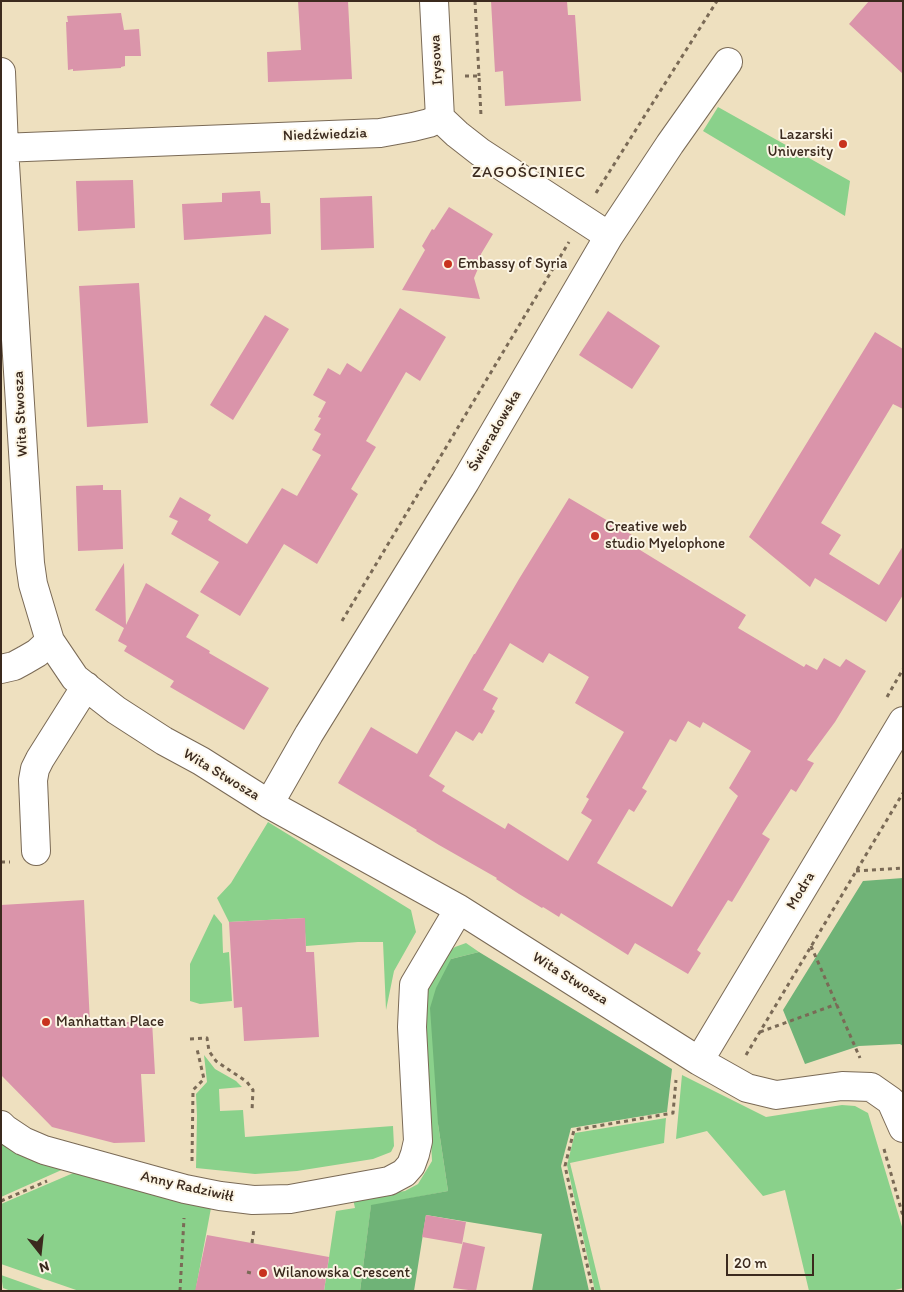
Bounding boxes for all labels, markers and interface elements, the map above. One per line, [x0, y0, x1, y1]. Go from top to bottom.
street label: Irysowa [427, 34, 447, 86]
street label: Niedźwiedzia [283, 125, 367, 145]
place label: Lazarski University [768, 126, 833, 161]
marker: Lazarski University [837, 138, 849, 150]
district label: ZAGOŚCINIEC [471, 163, 587, 183]
place label: Embassy of Syria [458, 255, 567, 273]
marker: Embassy of Syria [442, 258, 454, 270]
street label: Wita Stwosza [10, 371, 32, 457]
street label: Świeradowska [464, 387, 526, 475]
place label: Creative web studio Myelophone [605, 518, 725, 553]
marker: Creative web studio Myelophone [589, 530, 601, 542]
street label: Wita Stwosza [179, 745, 263, 805]
street label: Modra [783, 869, 819, 913]
street label: Wita Stwosza [529, 949, 611, 1009]
place label: Manhattan Place [56, 1013, 164, 1031]
marker: Manhattan Place [40, 1016, 52, 1028]
street label: Anny Radziwiłł [139, 1168, 235, 1206]
north arrow [15, 1227, 65, 1277]
scale bar [729, 1244, 816, 1276]
text: 20 m [734, 1254, 767, 1272]
text: N [37, 1257, 51, 1276]
place label: Wilanowska Crescent [273, 1264, 410, 1282]
marker: Wilanowska Crescent [257, 1267, 269, 1279]

